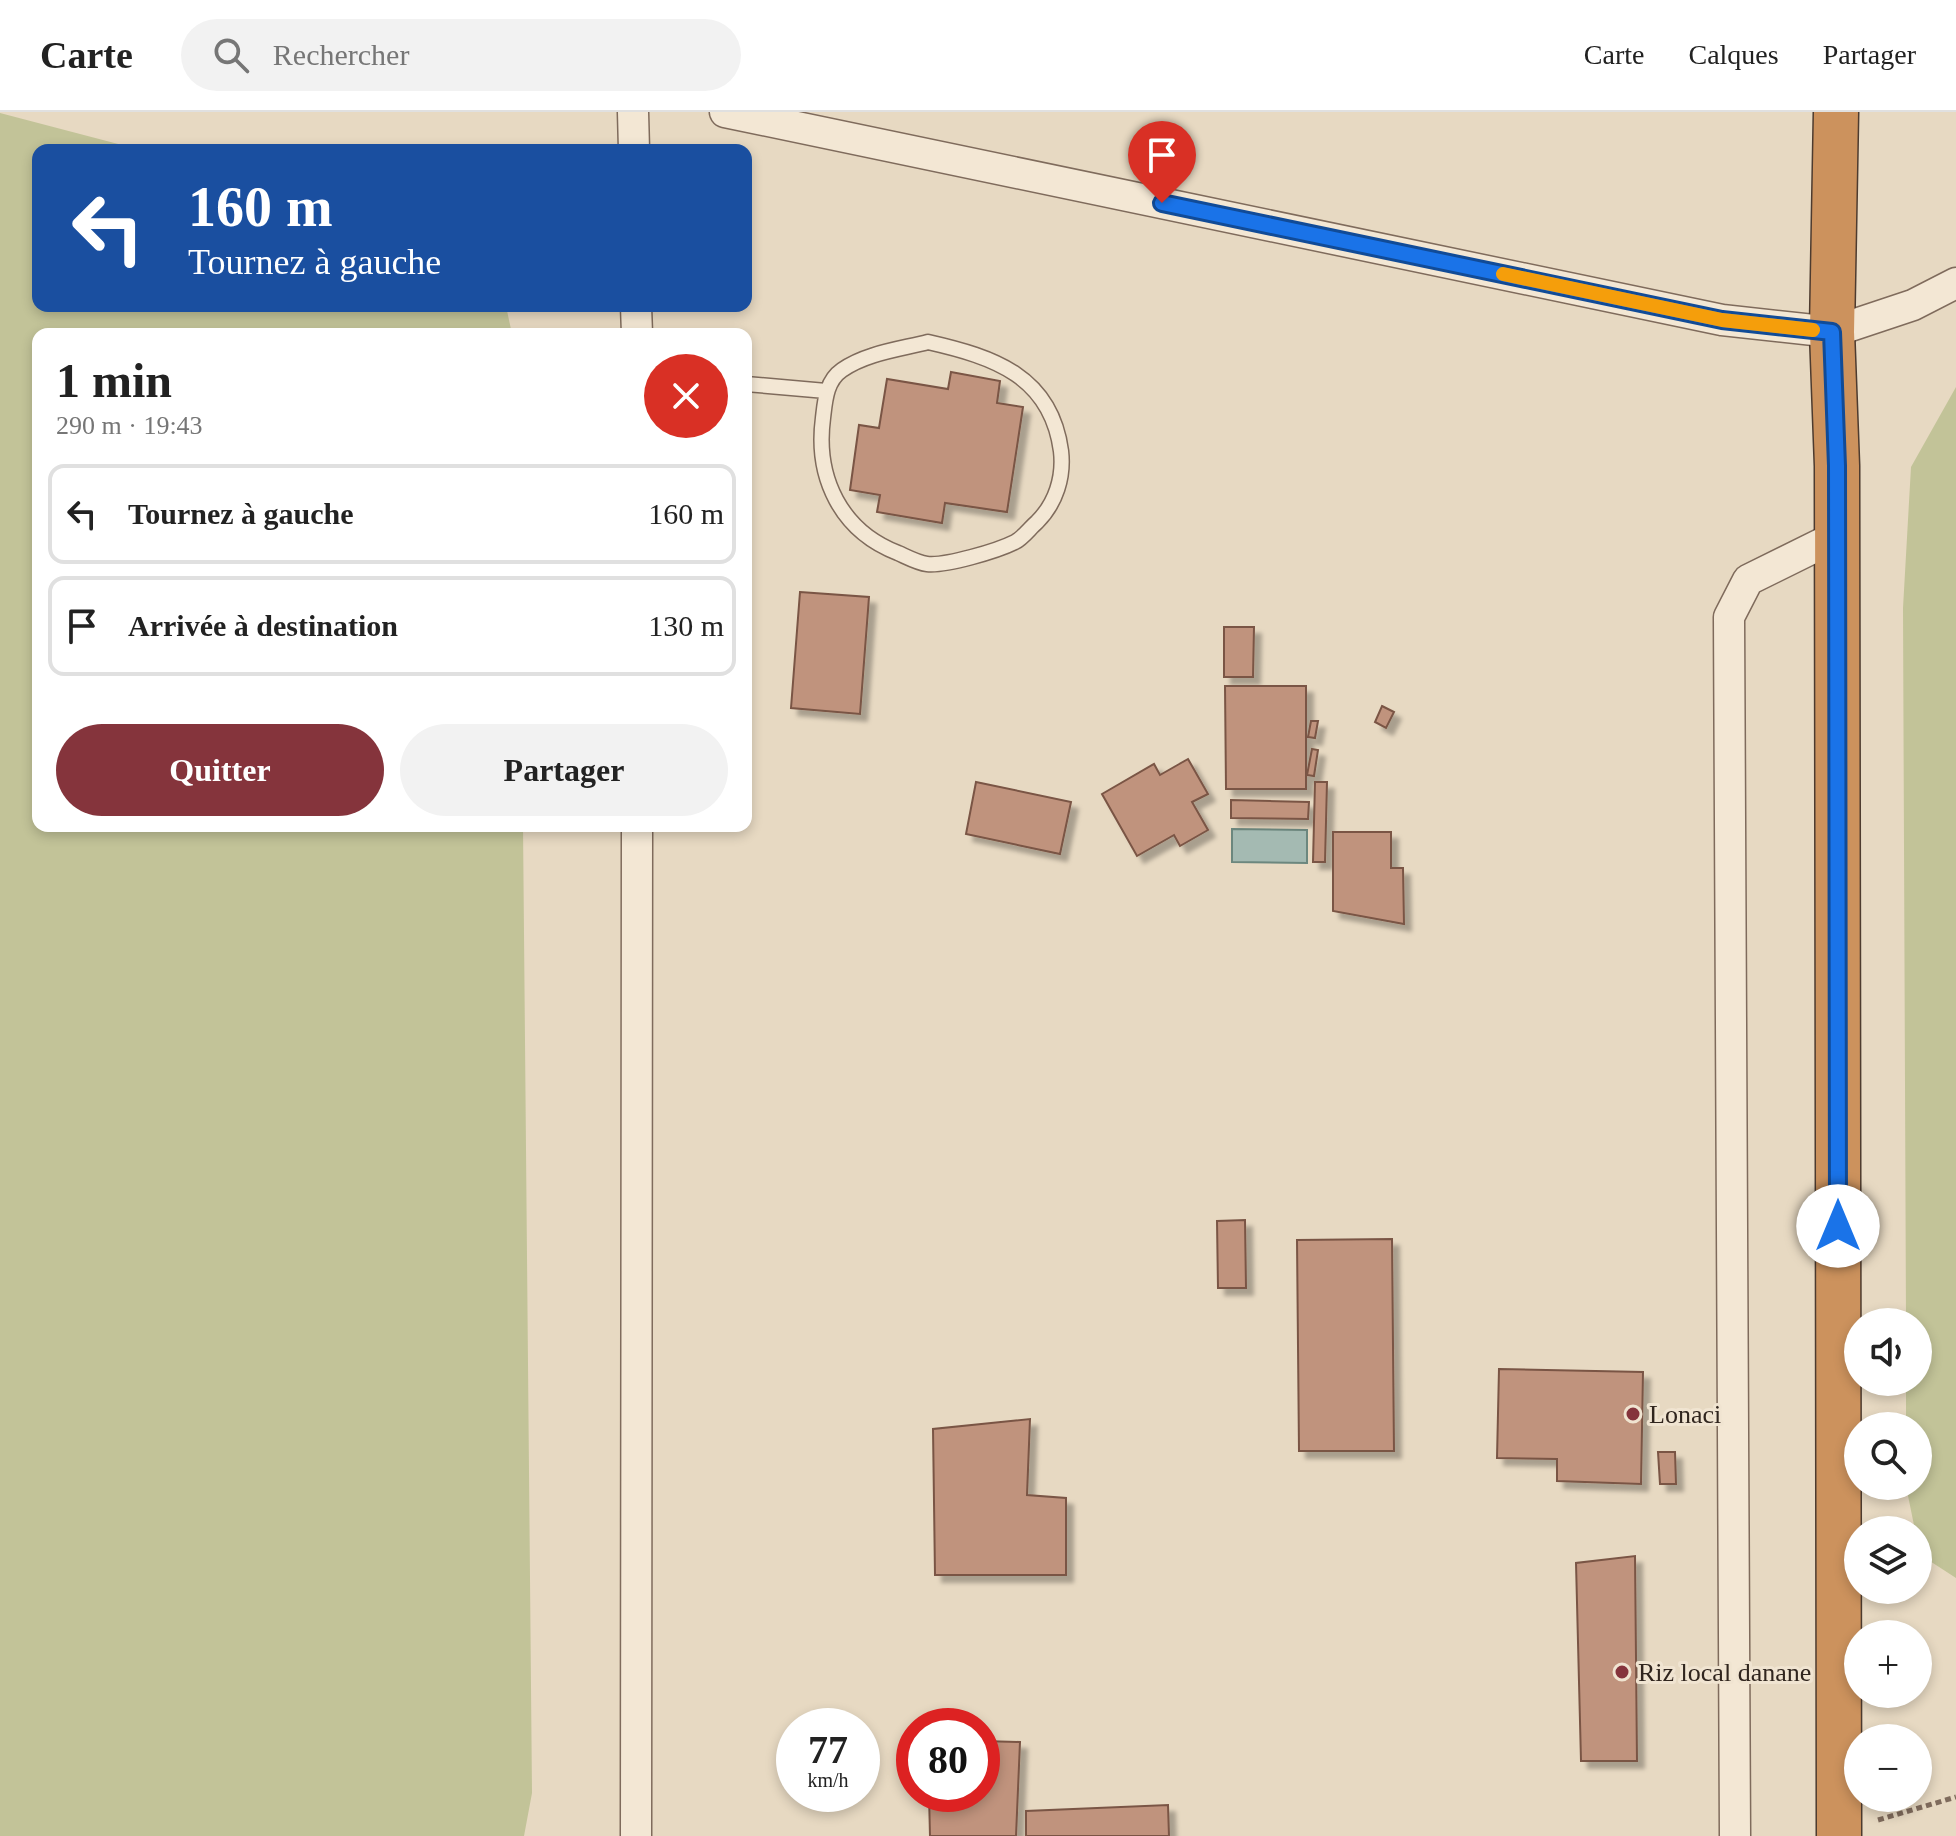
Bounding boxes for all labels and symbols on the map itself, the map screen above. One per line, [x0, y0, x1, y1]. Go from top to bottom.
pin [1128, 121, 1196, 203]
position arrow [1796, 1184, 1880, 1268]
place label: Lonaci [1649, 1400, 1721, 1429]
marker: Lonaci [1624, 1405, 1642, 1423]
place label: Riz local danane [1638, 1658, 1811, 1687]
marker: Riz local danane [1613, 1663, 1631, 1681]
speed limit sign: 80 [896, 1708, 1000, 1812]

